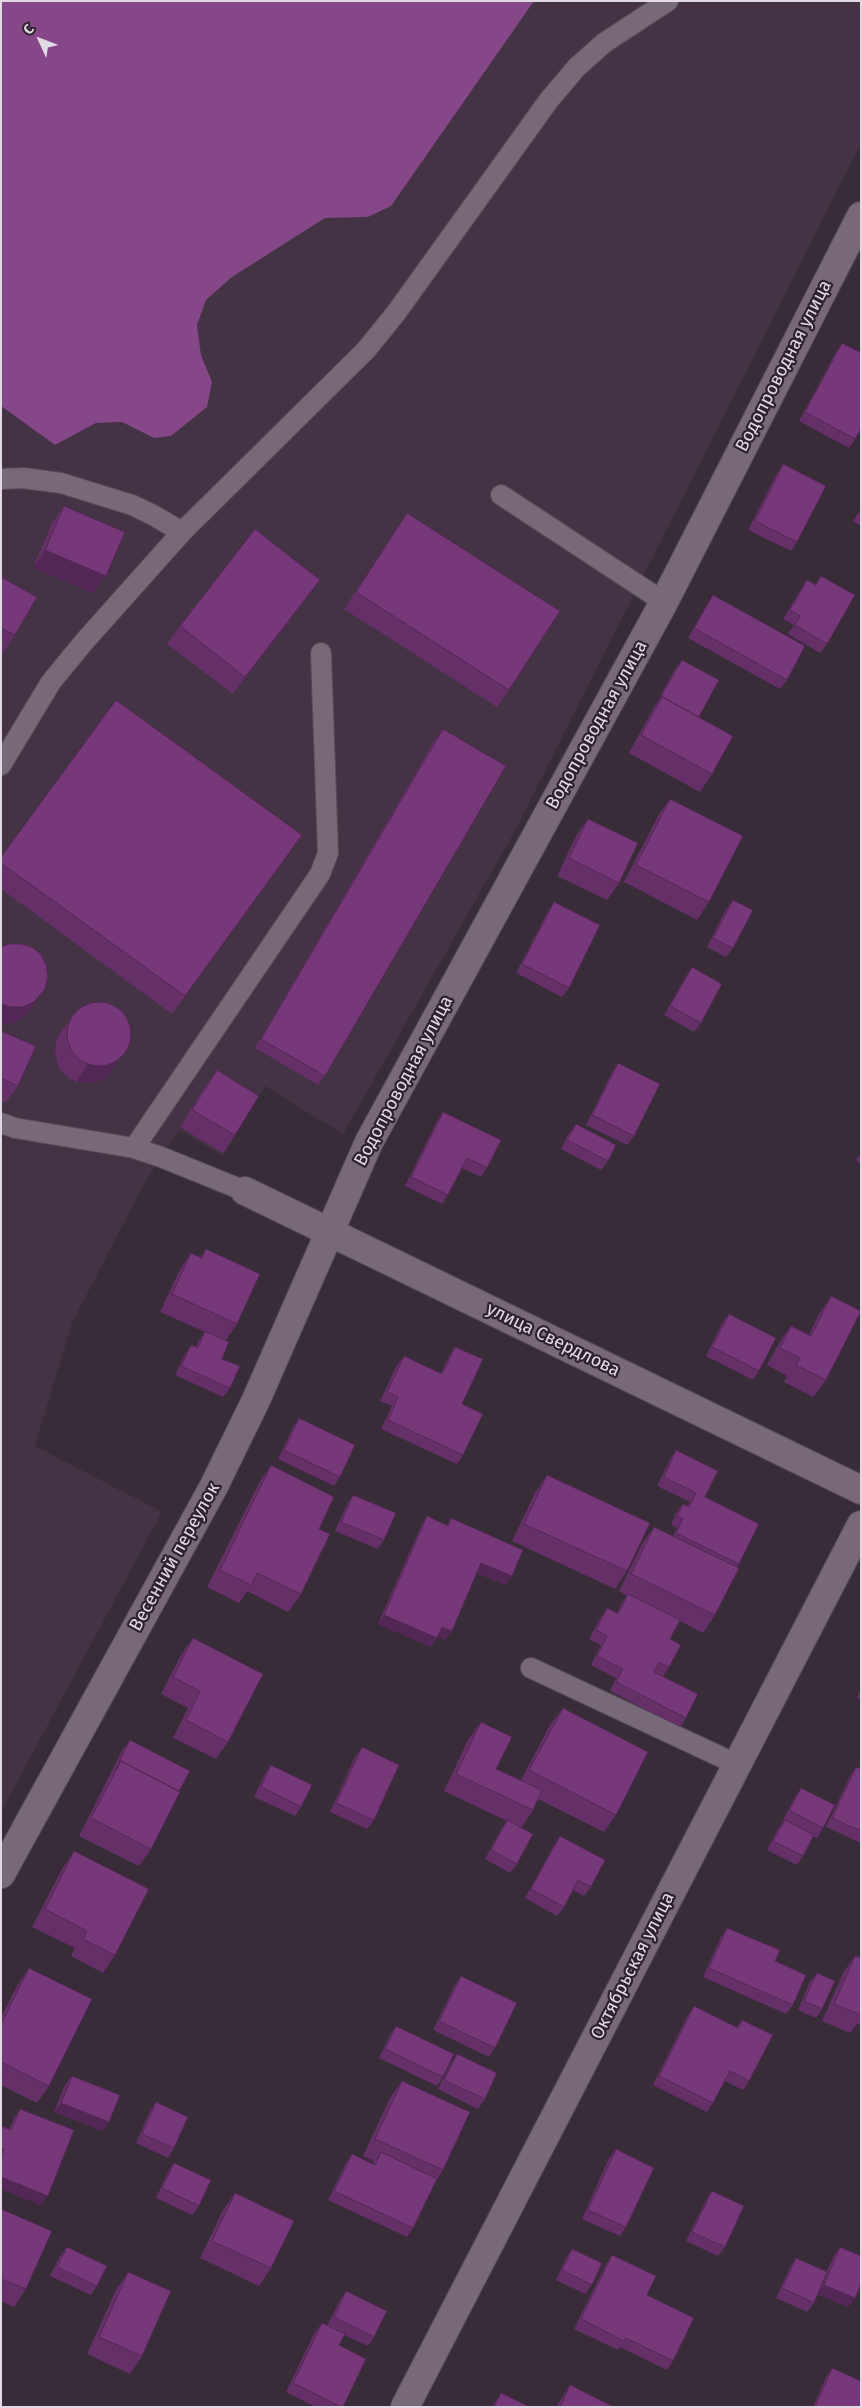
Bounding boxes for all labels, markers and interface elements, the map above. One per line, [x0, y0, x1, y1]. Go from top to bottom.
north arrow [15, 15, 65, 65]
text: С [20, 21, 38, 38]
street label: Водопроводная улица [731, 277, 837, 455]
street label: Водопроводная улица [542, 637, 652, 813]
street label: Водопроводная улица [350, 992, 458, 1170]
street label: улица Свердлова [483, 1298, 623, 1382]
street label: Весенний переулок [125, 1479, 225, 1635]
street label: Октябрьская улица [587, 1889, 679, 2043]

